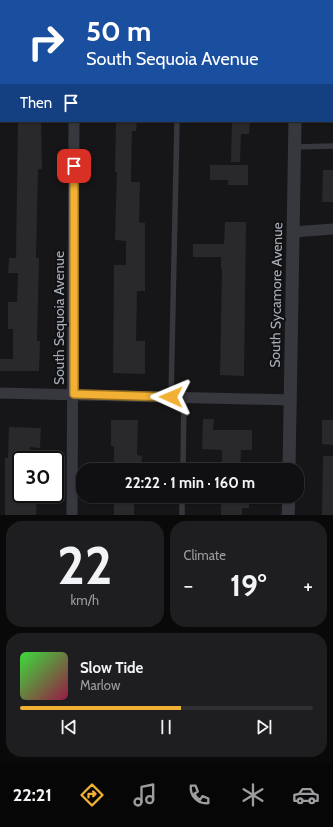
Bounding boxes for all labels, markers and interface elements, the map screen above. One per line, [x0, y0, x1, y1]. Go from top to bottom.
text: 50 m [86, 14, 151, 48]
icon: right [20, 16, 72, 68]
text: South Sequoia Avenue [86, 48, 258, 70]
icon: arrive [60, 92, 82, 114]
text: Then [20, 94, 52, 112]
pin [57, 149, 91, 183]
icon: arrive [63, 155, 85, 177]
street label: South Sycamore Avenue [266, 222, 286, 368]
street label: South Sequoia Avenue [50, 251, 68, 385]
position arrow [150, 376, 192, 418]
speed limit sign: 30 [12, 451, 64, 503]
text: 22:22 · 1 min · 160 m [125, 474, 255, 492]
text: 22 [57, 534, 112, 597]
text: Climate [184, 547, 226, 563]
text: 19° [230, 567, 267, 604]
text: − [184, 572, 193, 599]
text: + [303, 572, 313, 599]
text: km/h [71, 592, 99, 608]
text: Slow Tide [80, 659, 143, 677]
text: Marlow [80, 677, 120, 693]
icon: previous [58, 716, 80, 738]
icon: pause [155, 716, 177, 738]
icon: next [253, 716, 275, 738]
icon: directions [78, 781, 106, 809]
icon: music [131, 781, 159, 809]
icon: phone [185, 781, 213, 809]
icon: climate [239, 781, 267, 809]
icon: car [292, 781, 320, 809]
text: 22:21 [13, 784, 52, 806]

